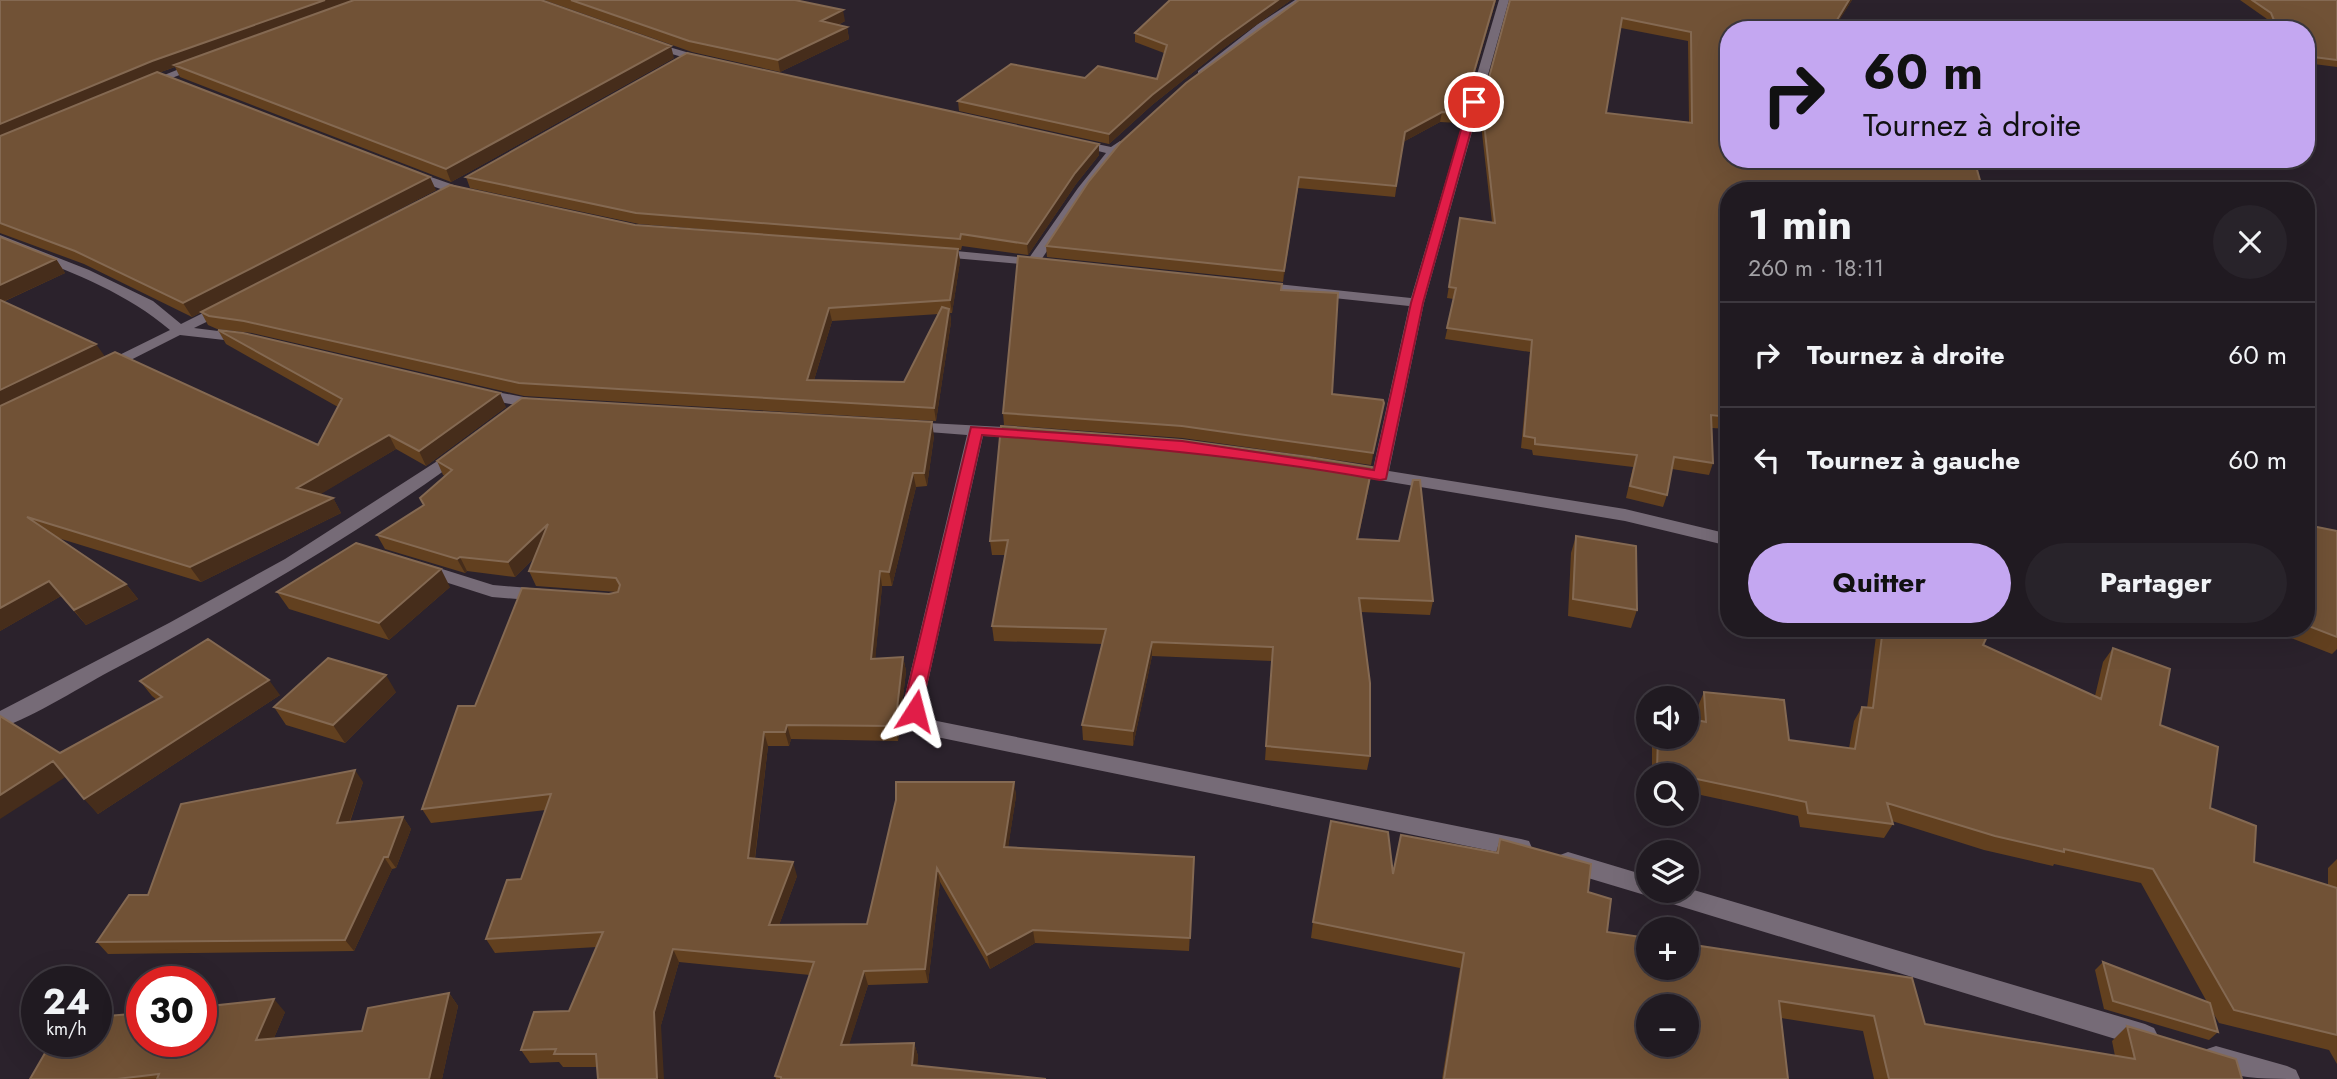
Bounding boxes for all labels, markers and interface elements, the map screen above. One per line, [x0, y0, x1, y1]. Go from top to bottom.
text: 60 m [1863, 37, 1983, 107]
icon: right [1748, 49, 1839, 140]
pin [1444, 72, 1504, 132]
icon: arrive [1455, 83, 1493, 121]
text: Tournez à droite [1863, 102, 2081, 148]
text: 1 min [1748, 194, 1852, 255]
button: close [2213, 205, 2287, 279]
text: 260 m · 18:11 [1748, 251, 1884, 285]
icon: right [1748, 336, 1786, 374]
text: Tournez à droite [1807, 336, 2005, 374]
text: 60 m [2228, 336, 2287, 374]
icon: left [1748, 441, 1786, 479]
text: Tournez à gauche [1807, 441, 2020, 479]
text: 60 m [2228, 441, 2287, 479]
button: Quitter [1748, 543, 2011, 623]
button: Partager [2025, 543, 2287, 623]
position arrow [878, 674, 952, 748]
map controls [1636, 686, 1699, 1057]
button: sound [1636, 686, 1699, 749]
button: search [1636, 763, 1699, 826]
button: layers [1636, 840, 1699, 903]
button: + [1636, 917, 1699, 980]
speed limit sign: 30 [126, 966, 217, 1057]
text: 24 [43, 977, 90, 1027]
button: − [1636, 994, 1699, 1057]
text: km/h [46, 1016, 87, 1042]

